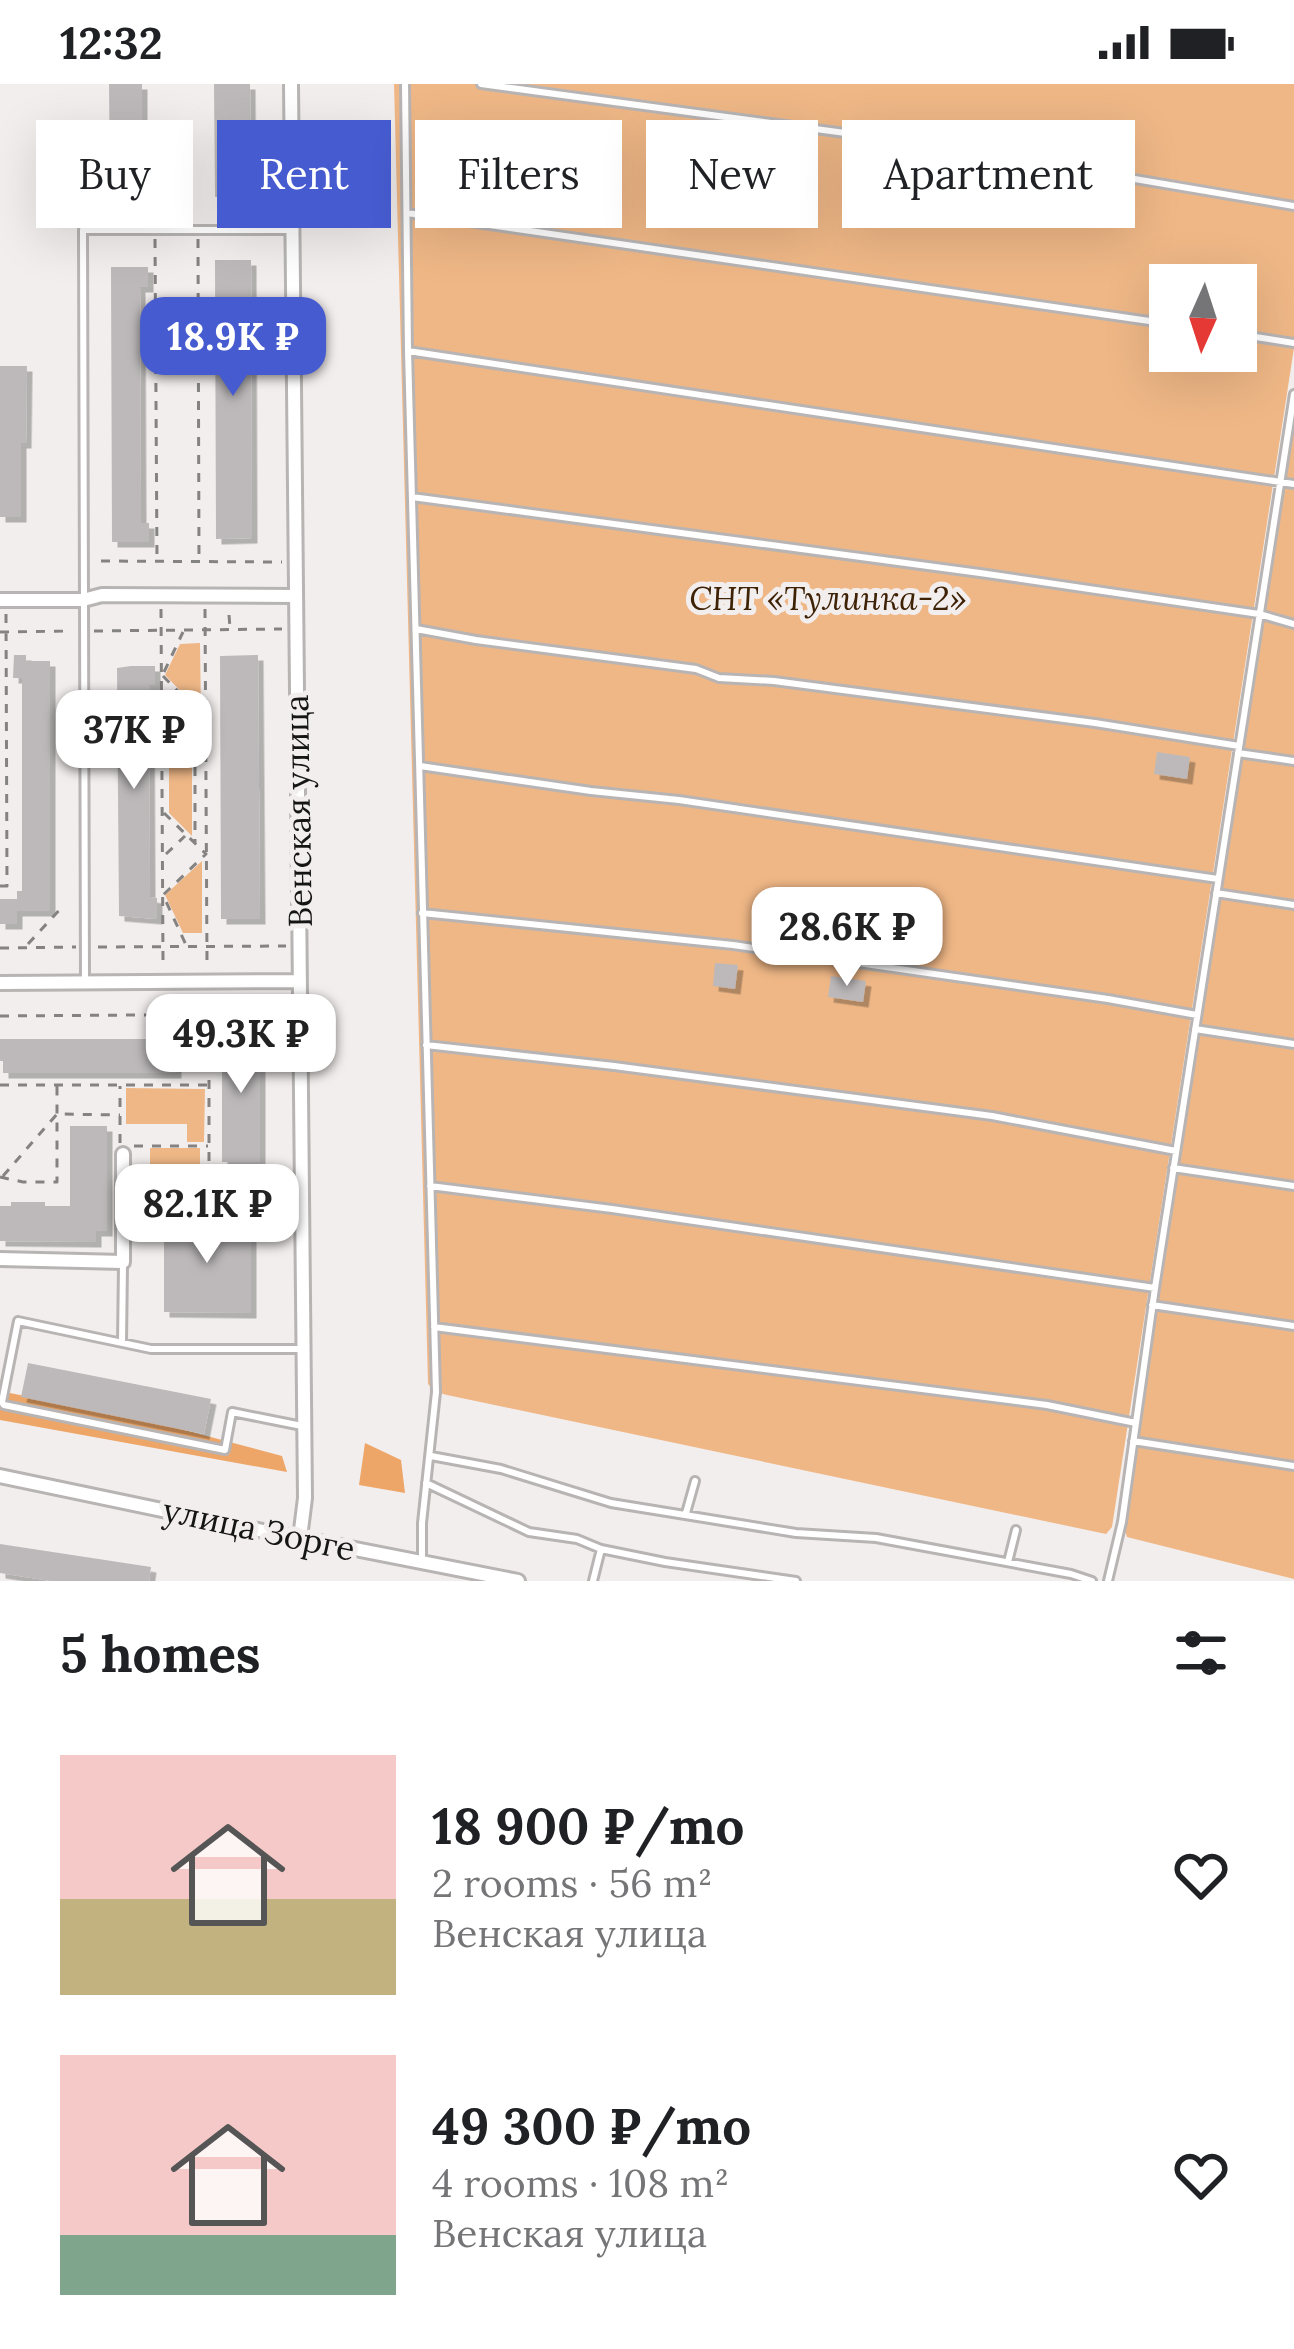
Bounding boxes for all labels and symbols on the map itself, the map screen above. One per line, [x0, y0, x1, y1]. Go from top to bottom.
north arrow [1149, 264, 1257, 372]
pin: 18.9K ₽ [122, 297, 344, 399]
park label: СНТ «Тулинка-2» [689, 577, 967, 619]
pin: 37K ₽ [50, 690, 218, 792]
street label: Венская улица [275, 694, 321, 928]
pin: 28.6K ₽ [736, 887, 958, 989]
pin: 49.3K ₽ [130, 994, 352, 1096]
pin: 82.1K ₽ [96, 1164, 318, 1266]
street label: улица Зорге [159, 1488, 359, 1570]

